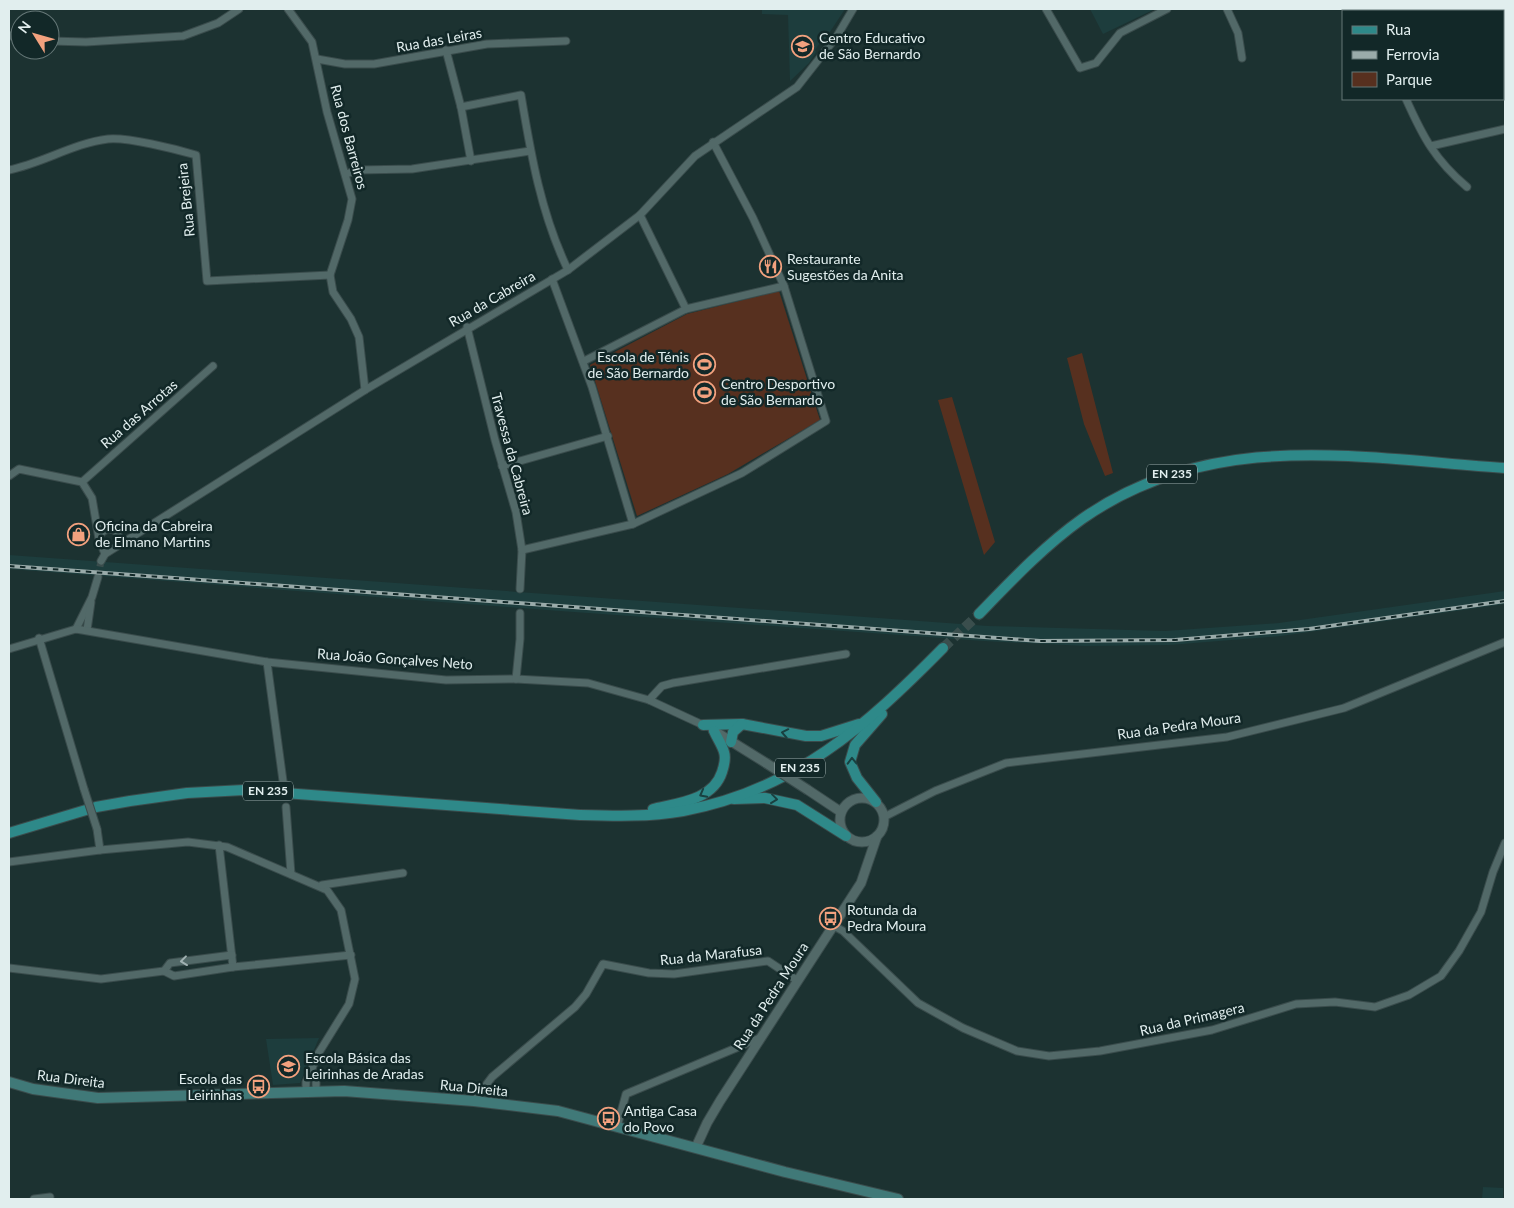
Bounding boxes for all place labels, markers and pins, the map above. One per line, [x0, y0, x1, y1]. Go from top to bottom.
place label: Centro Educativo de São Bernardo [819, 29, 925, 62]
school or university icon: Centro Educativo de São Bernardo [791, 34, 815, 58]
place label: Restaurante Sugestões da Anita [787, 250, 903, 283]
restaurant icon: Restaurante Sugestões da Anita [759, 255, 783, 279]
place label: Escola de Ténis de São Bernardo [587, 348, 689, 381]
sports icon: Escola de Ténis de São Bernardo [693, 353, 717, 377]
place label: Centro Desportivo de São Bernardo [721, 375, 835, 408]
sports icon: Centro Desportivo de São Bernardo [693, 380, 717, 404]
place label: Oficina da Cabreira de Elmano Martins [95, 517, 213, 550]
shop icon: Oficina da Cabreira de Elmano Martins [67, 522, 91, 546]
place label: Rotunda da Pedra Moura [847, 901, 926, 934]
bus stop icon: Rotunda da Pedra Moura [819, 906, 843, 930]
place label: Escola Básica das Leirinhas de Aradas [305, 1049, 424, 1082]
school or university icon: Escola Básica das Leirinhas de Aradas [277, 1054, 301, 1078]
place label: Escola das Leirinhas [179, 1070, 242, 1103]
bus stop icon: Escola das Leirinhas [246, 1075, 270, 1099]
place label: Antiga Casa do Povo [624, 1102, 697, 1135]
bus stop icon: Antiga Casa do Povo [596, 1107, 620, 1131]

